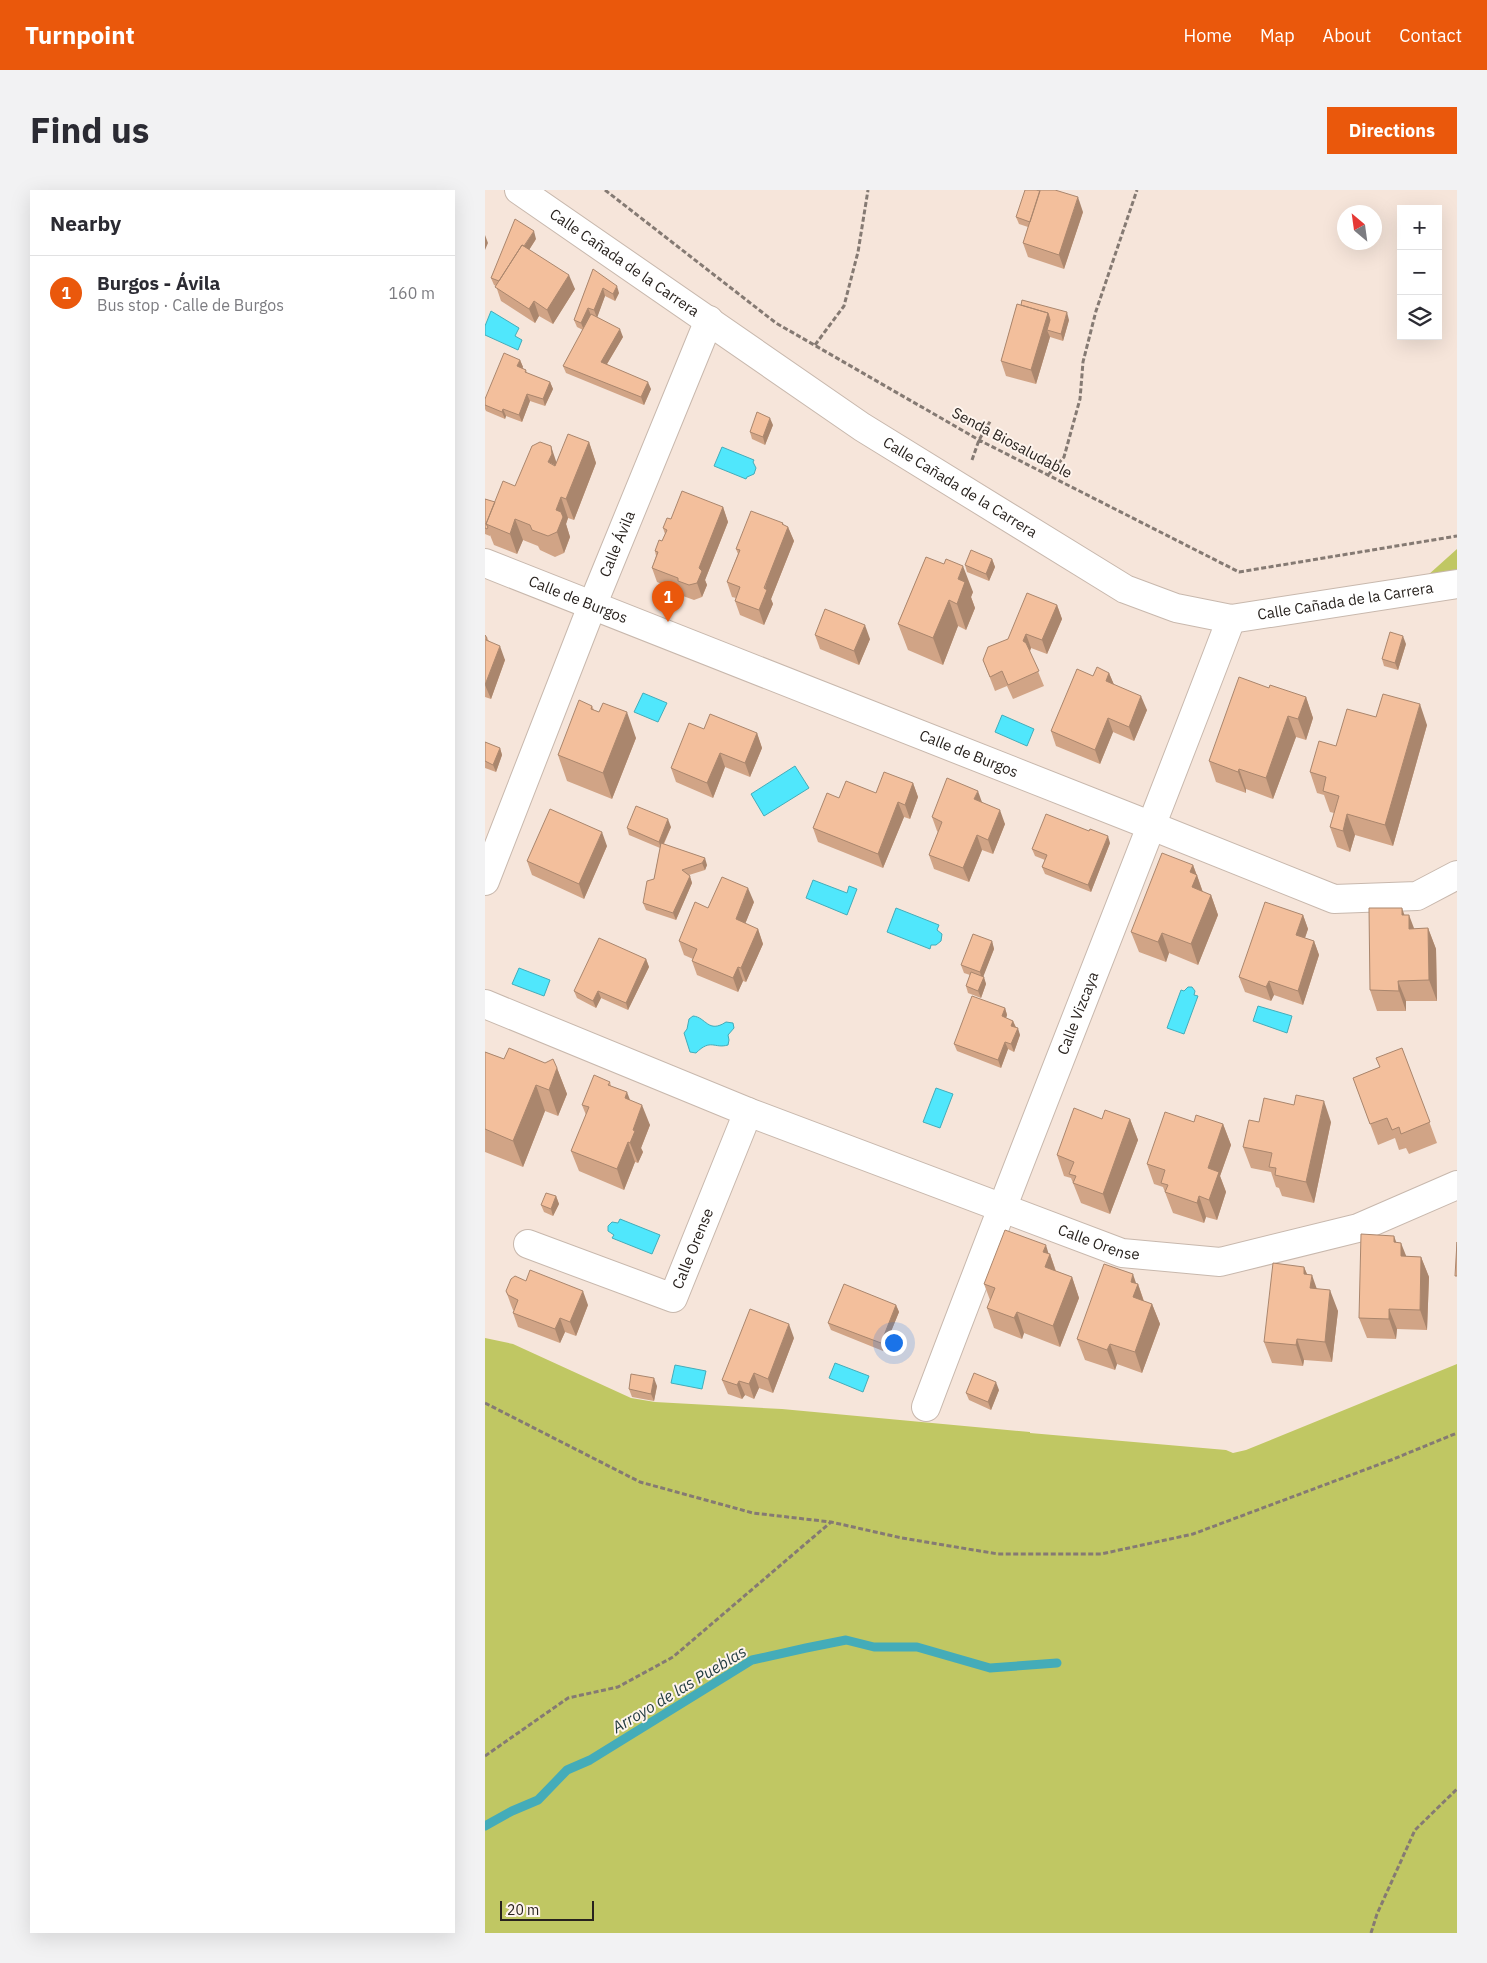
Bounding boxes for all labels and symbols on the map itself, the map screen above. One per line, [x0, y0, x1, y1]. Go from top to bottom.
street label: Calle Cañada de la Carrera [546, 204, 703, 321]
north arrow [1337, 205, 1382, 250]
street label: Senda Biosaludable [949, 403, 1076, 482]
street label: Calle Cañada de la Carrera [880, 432, 1041, 542]
street label: Calle Ávila [595, 508, 639, 580]
street label: Calle de Burgos [526, 571, 630, 627]
street label: Calle Cañada de la Carrera [1256, 578, 1434, 624]
pin: 1 [652, 581, 684, 622]
street label: Calle de Burgos [917, 725, 1021, 781]
street label: Calle Vizcaya [1053, 969, 1102, 1057]
street label: Calle Orense [668, 1205, 717, 1292]
street label: Calle Orense [1055, 1220, 1141, 1264]
your location [881, 1330, 907, 1356]
water label: Arroyo de las Pueblas [607, 1641, 750, 1738]
scale bar [500, 1898, 594, 1921]

